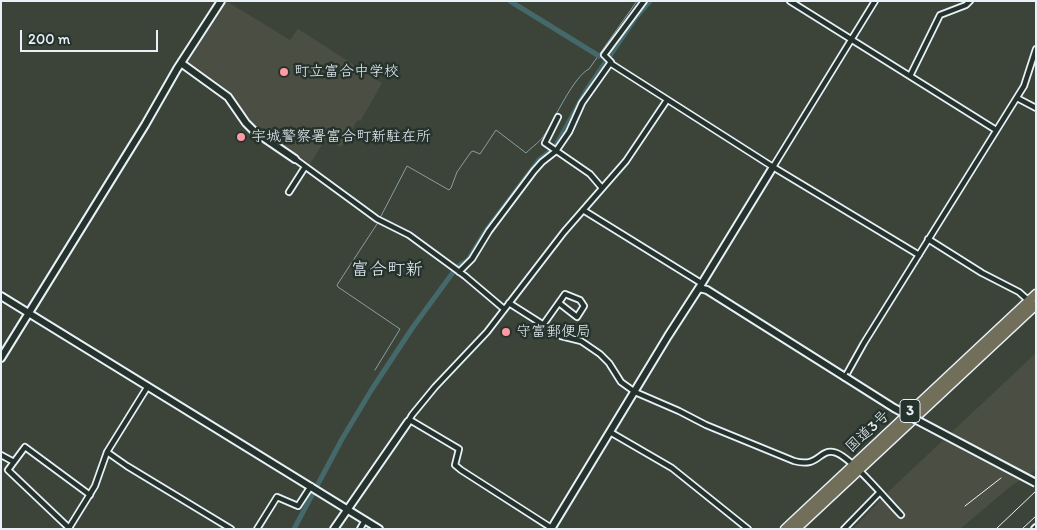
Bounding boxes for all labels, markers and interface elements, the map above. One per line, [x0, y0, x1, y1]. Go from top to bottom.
scale bar [22, 20, 160, 52]
text: 200 m [28, 30, 70, 48]
place label: 町立富合中学校 [294, 63, 399, 81]
marker: 町立富合中学校 [278, 66, 290, 78]
place label: 宇城警察署富合町新駐在所 [251, 128, 431, 146]
marker: 宇城警察署富合町新駐在所 [235, 131, 247, 143]
district label: 富合町新 [351, 259, 423, 281]
place label: 守富郵便局 [516, 323, 591, 341]
marker: 守富郵便局 [500, 326, 512, 338]
road number: 3 [900, 400, 920, 422]
street label: 国道3号 [842, 407, 894, 457]

